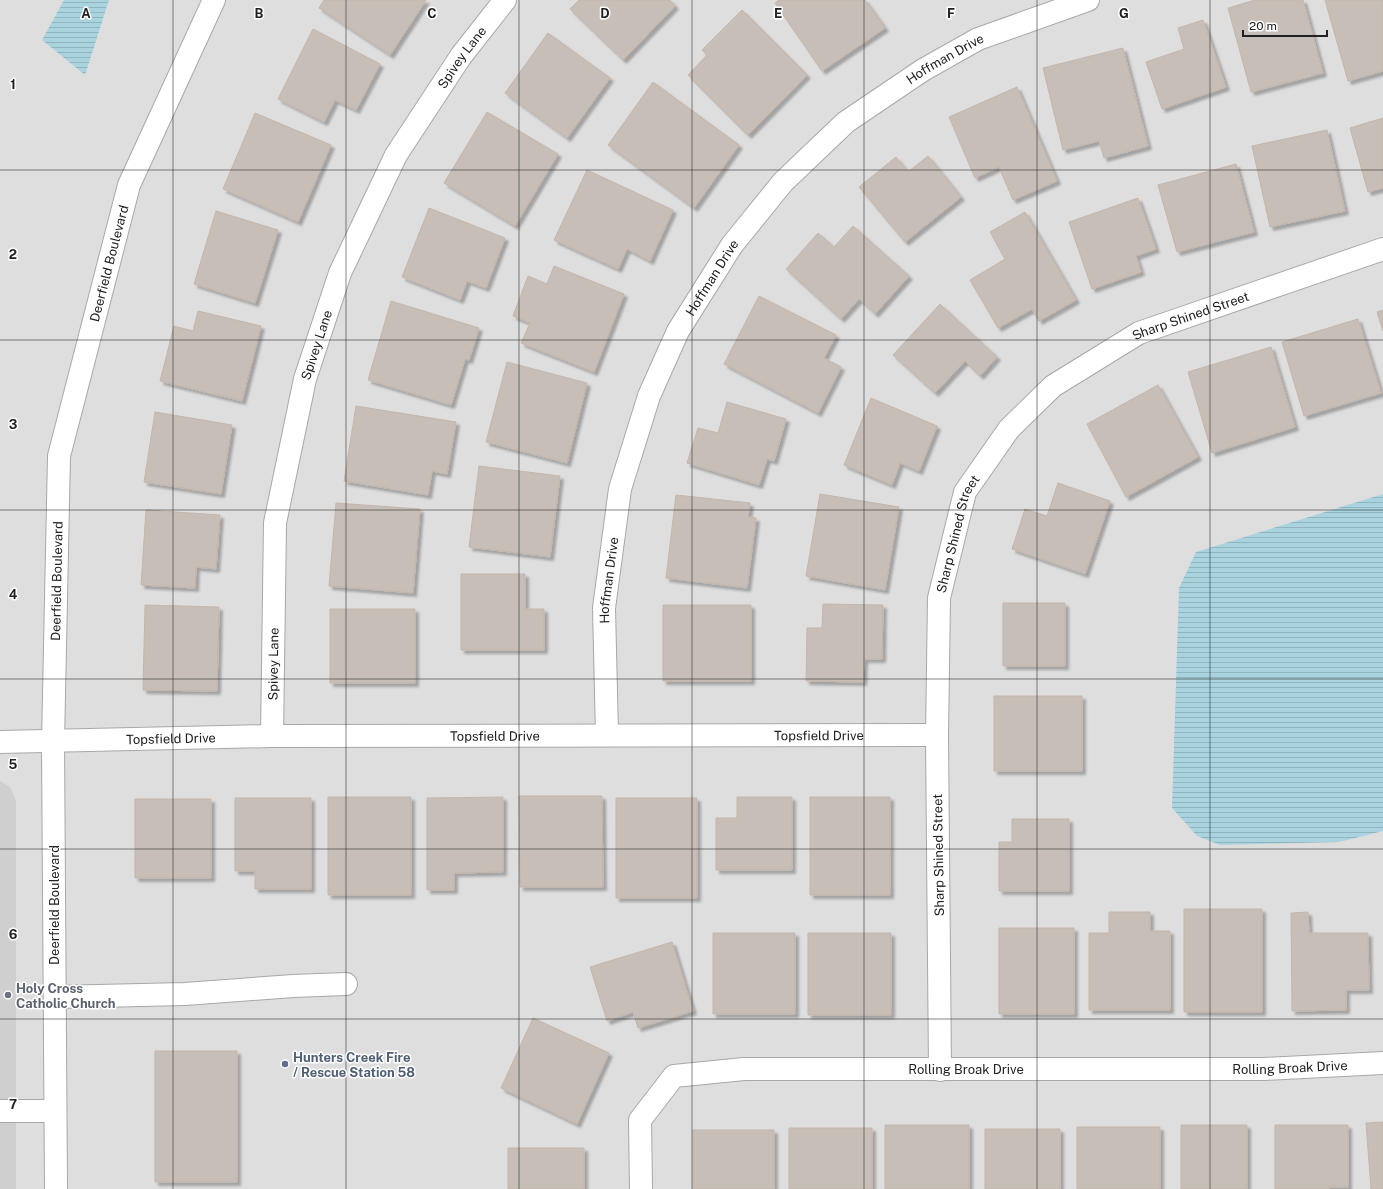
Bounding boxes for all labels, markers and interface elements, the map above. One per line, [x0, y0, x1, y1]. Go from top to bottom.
text: A [81, 6, 91, 21]
text: B [255, 6, 264, 21]
text: C [427, 6, 437, 21]
text: D [600, 6, 610, 21]
text: E [774, 6, 782, 21]
text: F [947, 6, 955, 21]
text: G [1119, 6, 1129, 21]
scale bar [1243, 12, 1327, 38]
text: 20 m [1249, 19, 1277, 33]
street label: Spivey Lane [435, 24, 489, 92]
street label: Hoffman Drive [903, 31, 986, 87]
text: 1 [10, 77, 16, 92]
street label: Deerfield Boulevard [87, 204, 131, 323]
street label: Hoffman Drive [683, 236, 742, 319]
text: 2 [9, 247, 17, 262]
street label: Sharp Shined Street [1129, 289, 1251, 343]
street label: Spivey Lane [298, 308, 335, 382]
text: 3 [9, 417, 18, 432]
street label: Sharp Shined Street [934, 472, 983, 594]
street label: Deerfield Boulevard [48, 521, 66, 641]
street label: Hoffman Drive [597, 536, 621, 624]
text: 4 [9, 587, 18, 602]
street label: Spivey Lane [266, 627, 282, 701]
street label: Topsfield Drive [774, 728, 864, 743]
street label: Topsfield Drive [450, 729, 540, 744]
street label: Topsfield Drive [126, 730, 216, 747]
text: 5 [9, 757, 18, 772]
street label: Sharp Shined Street [930, 794, 947, 916]
street label: Deerfield Boulevard [47, 845, 62, 965]
text: 6 [9, 927, 18, 942]
place label: Holy Cross Catholic Church [16, 981, 116, 1011]
marker: Holy Cross Catholic Church [3, 990, 13, 1000]
place label: Hunters Creek Fire / Rescue Station 58 [293, 1050, 415, 1080]
street label: Rolling Broak Drive [1232, 1058, 1348, 1077]
marker: Hunters Creek Fire / Rescue Station 58 [280, 1059, 290, 1069]
street label: Rolling Broak Drive [908, 1062, 1024, 1077]
text: 7 [9, 1097, 17, 1112]

